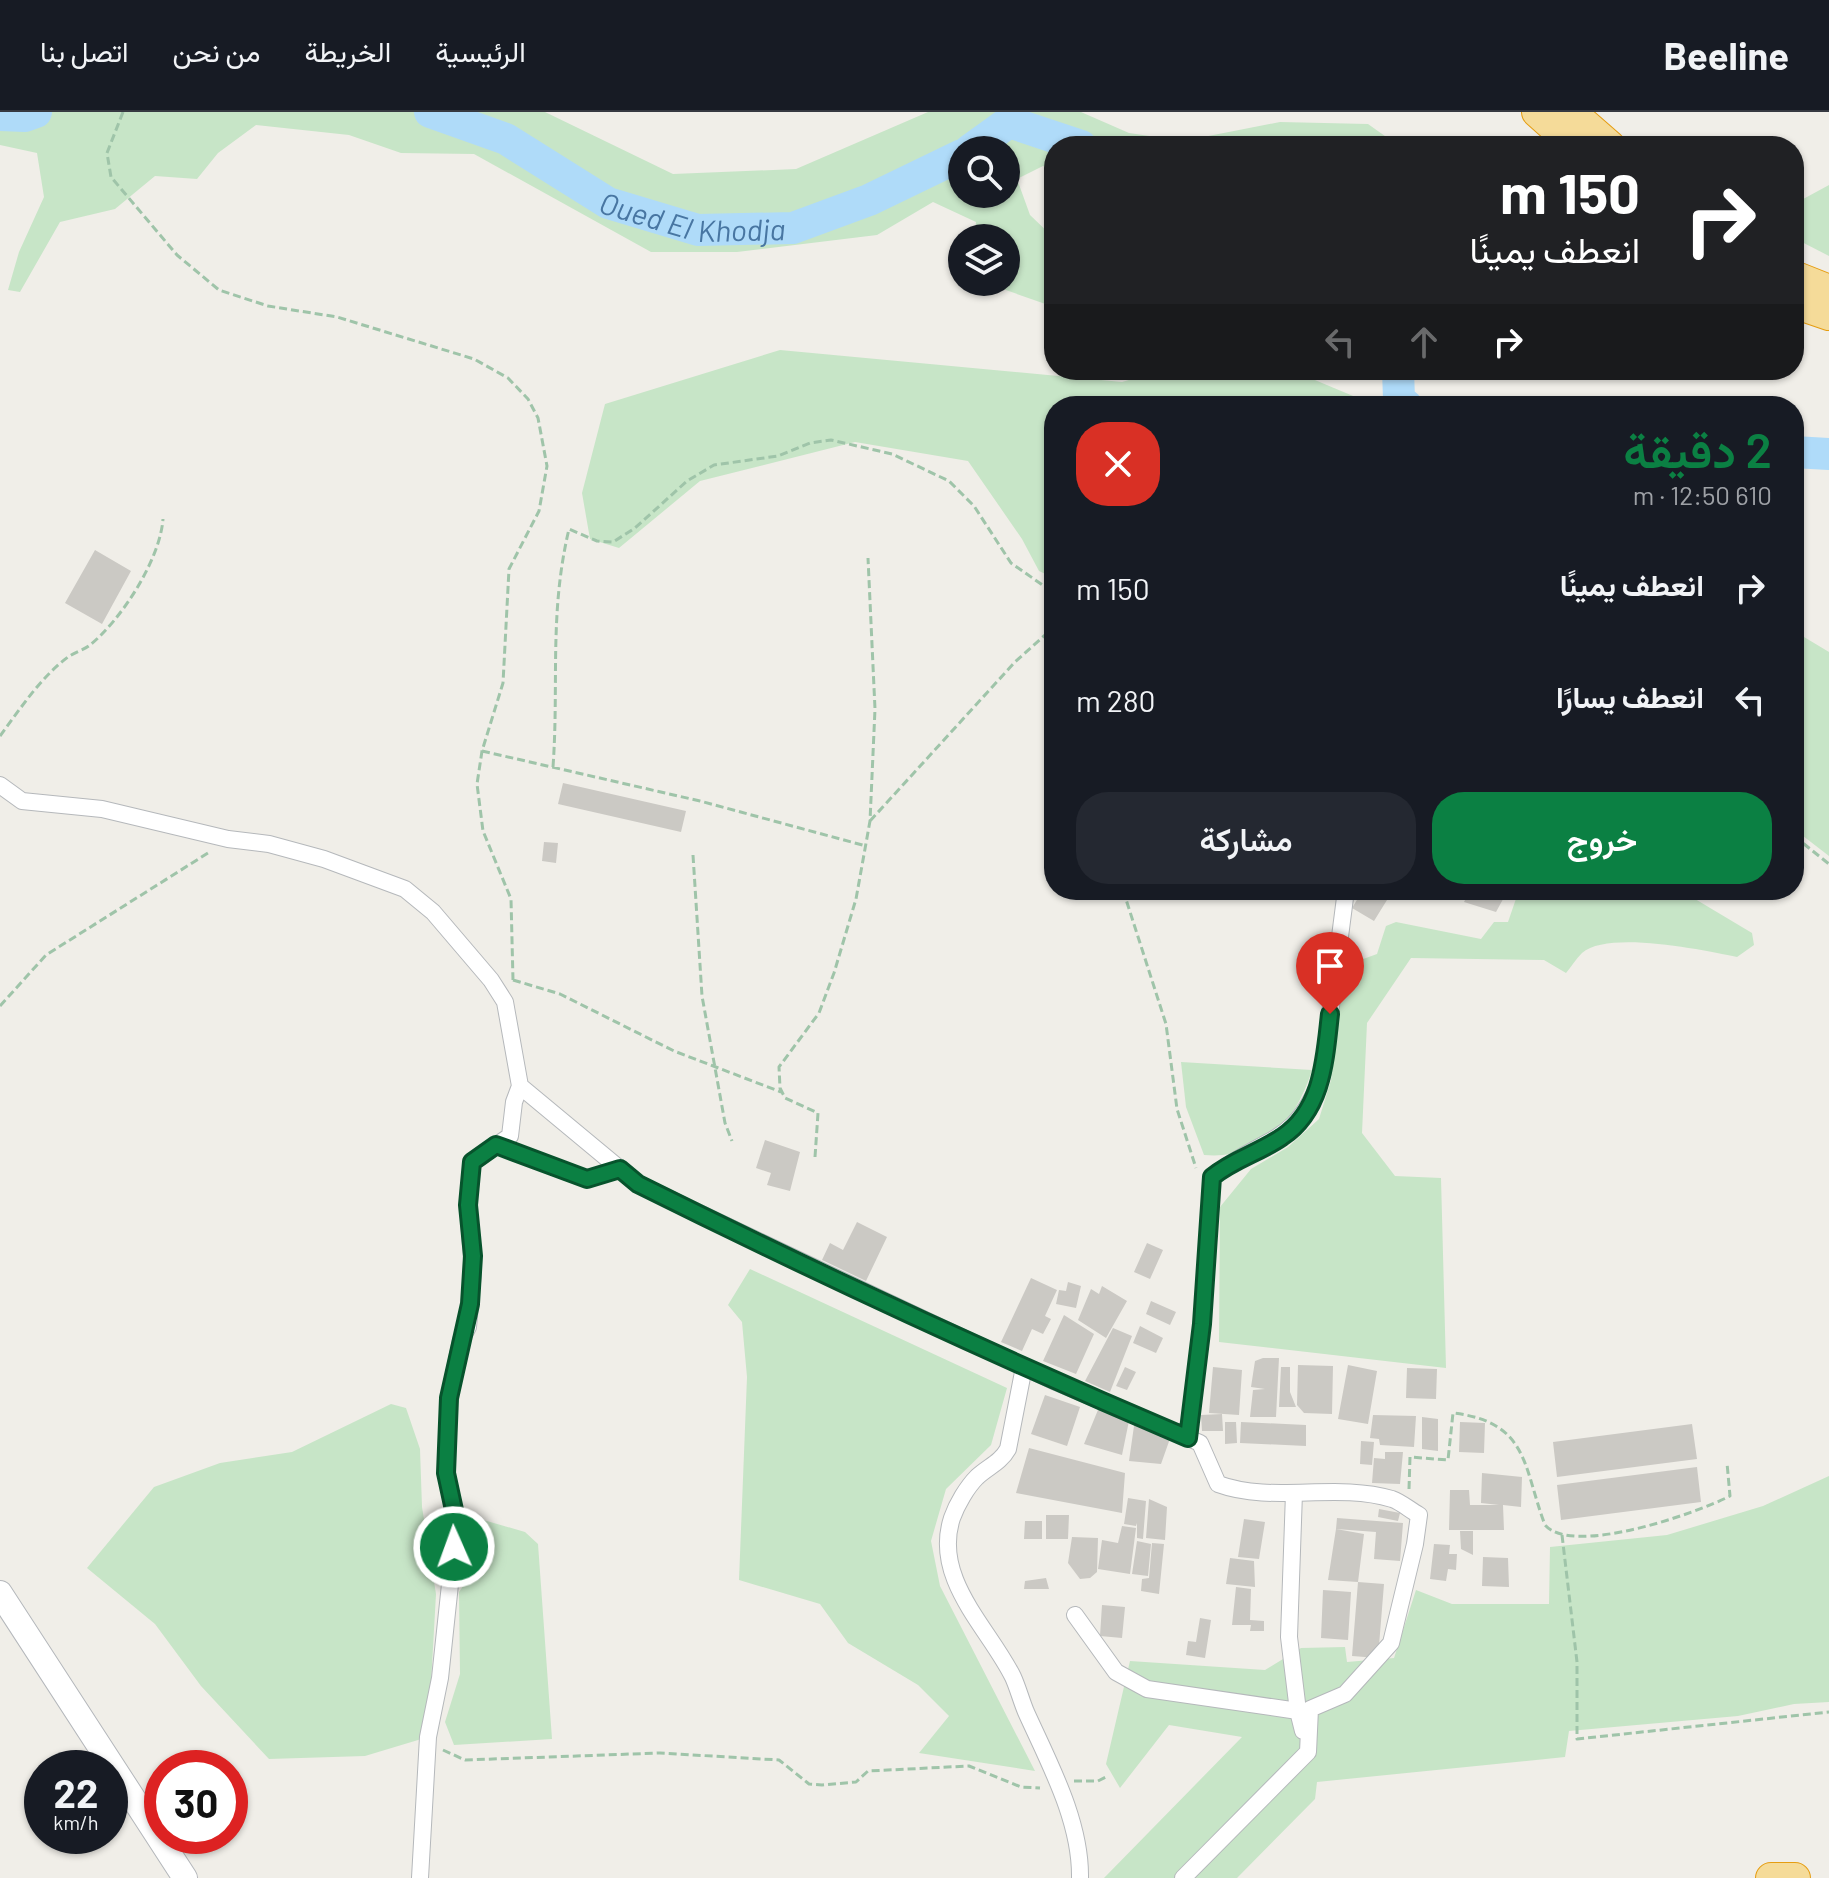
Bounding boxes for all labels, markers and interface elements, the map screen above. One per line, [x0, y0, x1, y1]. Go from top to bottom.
text: Beeline [1664, 32, 1789, 78]
text: اتصل بنا [40, 34, 129, 68]
text: من نحن [173, 34, 261, 68]
text: الخريطة [305, 34, 391, 68]
text: الرئيسية [435, 34, 526, 68]
map controls [948, 136, 1020, 296]
button: search [948, 136, 1020, 208]
text: 150 m [1500, 158, 1640, 225]
icon: right [1668, 168, 1772, 272]
water label: Oued El Khodja [596, 184, 786, 248]
button: layers [948, 224, 1020, 296]
text: انعطف يمينًا [1469, 227, 1640, 270]
icon: left [1318, 320, 1362, 364]
icon: ahead [1402, 320, 1446, 364]
icon: right [1486, 320, 1530, 364]
text: 2 دقيقة [1623, 420, 1772, 478]
button: close [1076, 422, 1160, 506]
text: 610 m · 12:50 [1633, 479, 1772, 510]
text: انعطف يمينًا [1560, 566, 1704, 602]
icon: right [1728, 566, 1772, 610]
text: 150 m [1076, 570, 1150, 606]
text: انعطف يسارًا [1556, 678, 1704, 714]
icon: left [1728, 678, 1772, 722]
text: 280 m [1076, 682, 1155, 718]
button: مشاركة [1076, 792, 1416, 884]
button: خروج [1432, 792, 1772, 884]
pin [1296, 932, 1364, 1014]
icon: arrive [1308, 944, 1352, 988]
position arrow [412, 1505, 496, 1589]
speed limit sign: 30 [144, 1750, 248, 1854]
text: 22 [54, 1768, 98, 1816]
text: km/h [53, 1810, 99, 1834]

